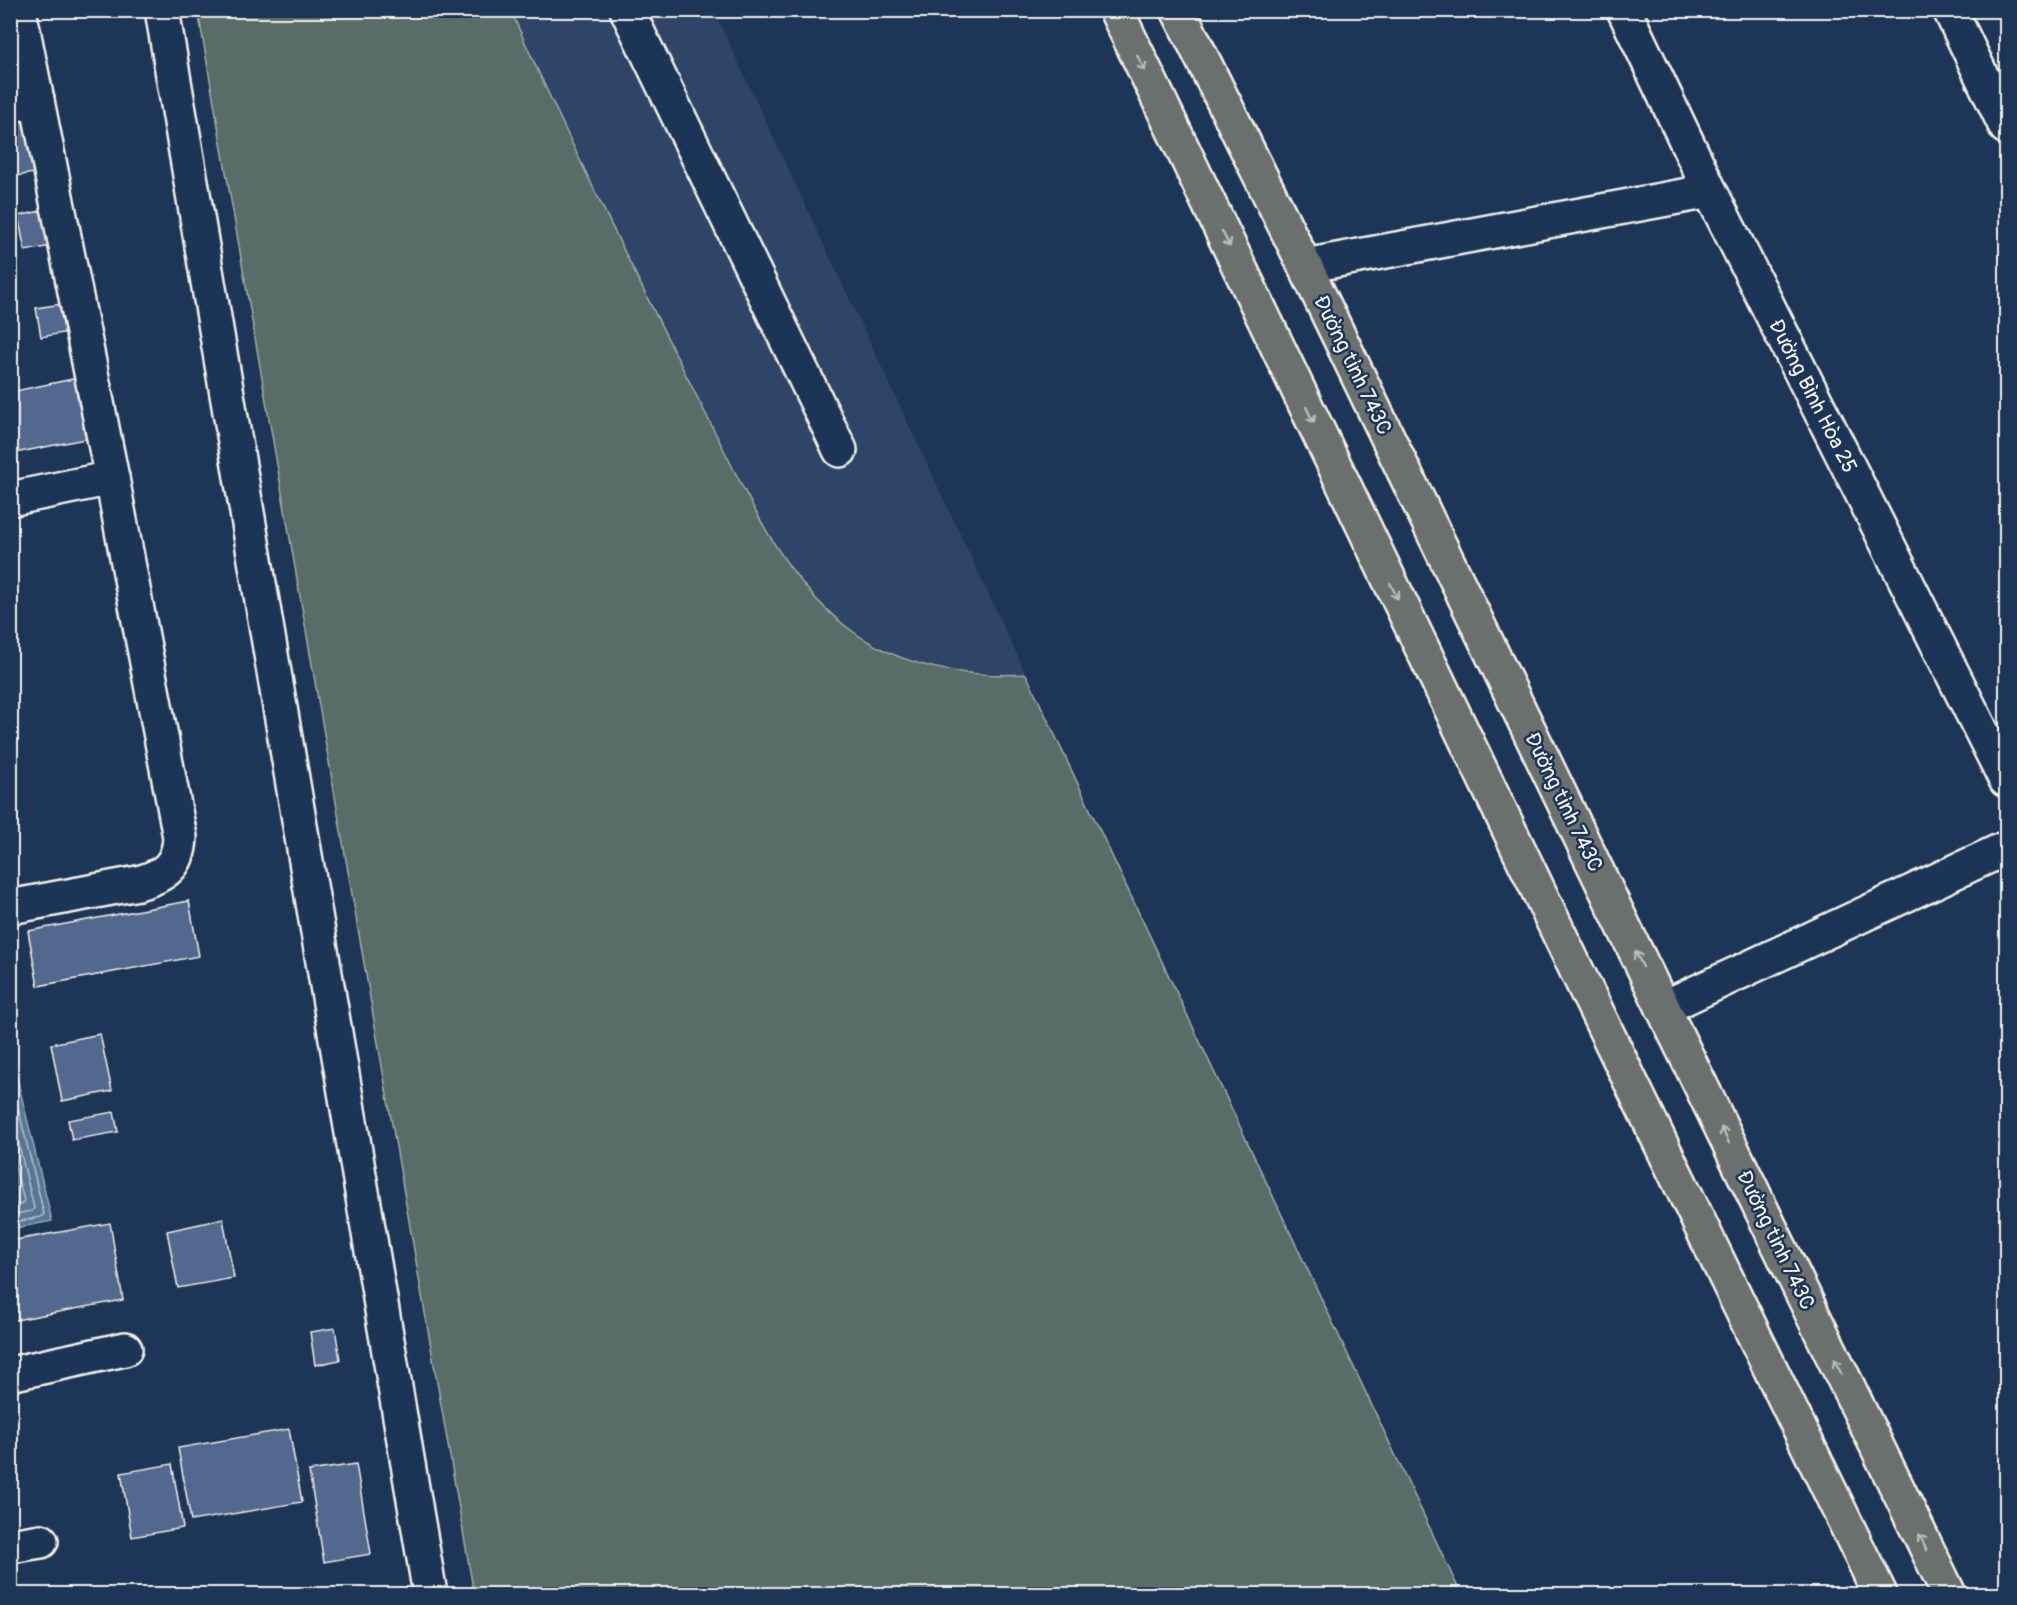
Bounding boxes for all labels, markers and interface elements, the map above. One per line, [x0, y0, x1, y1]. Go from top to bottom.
one-way arrow [1136, 54, 1148, 72]
one-way arrow [1220, 230, 1232, 248]
street label: Đường tỉnh 743C [1307, 291, 1398, 439]
street label: Đường Bình Hòa 25 [1762, 315, 1863, 478]
one-way arrow [1305, 405, 1317, 423]
one-way arrow [1389, 581, 1401, 599]
street label: Đường tỉnh 743C [1518, 728, 1609, 876]
one-way arrow [1633, 951, 1645, 969]
one-way arrow [1718, 1126, 1730, 1144]
street label: Đường tỉnh 743C [1730, 1166, 1821, 1314]
one-way arrow [1831, 1358, 1843, 1376]
one-way arrow [1917, 1533, 1929, 1551]

